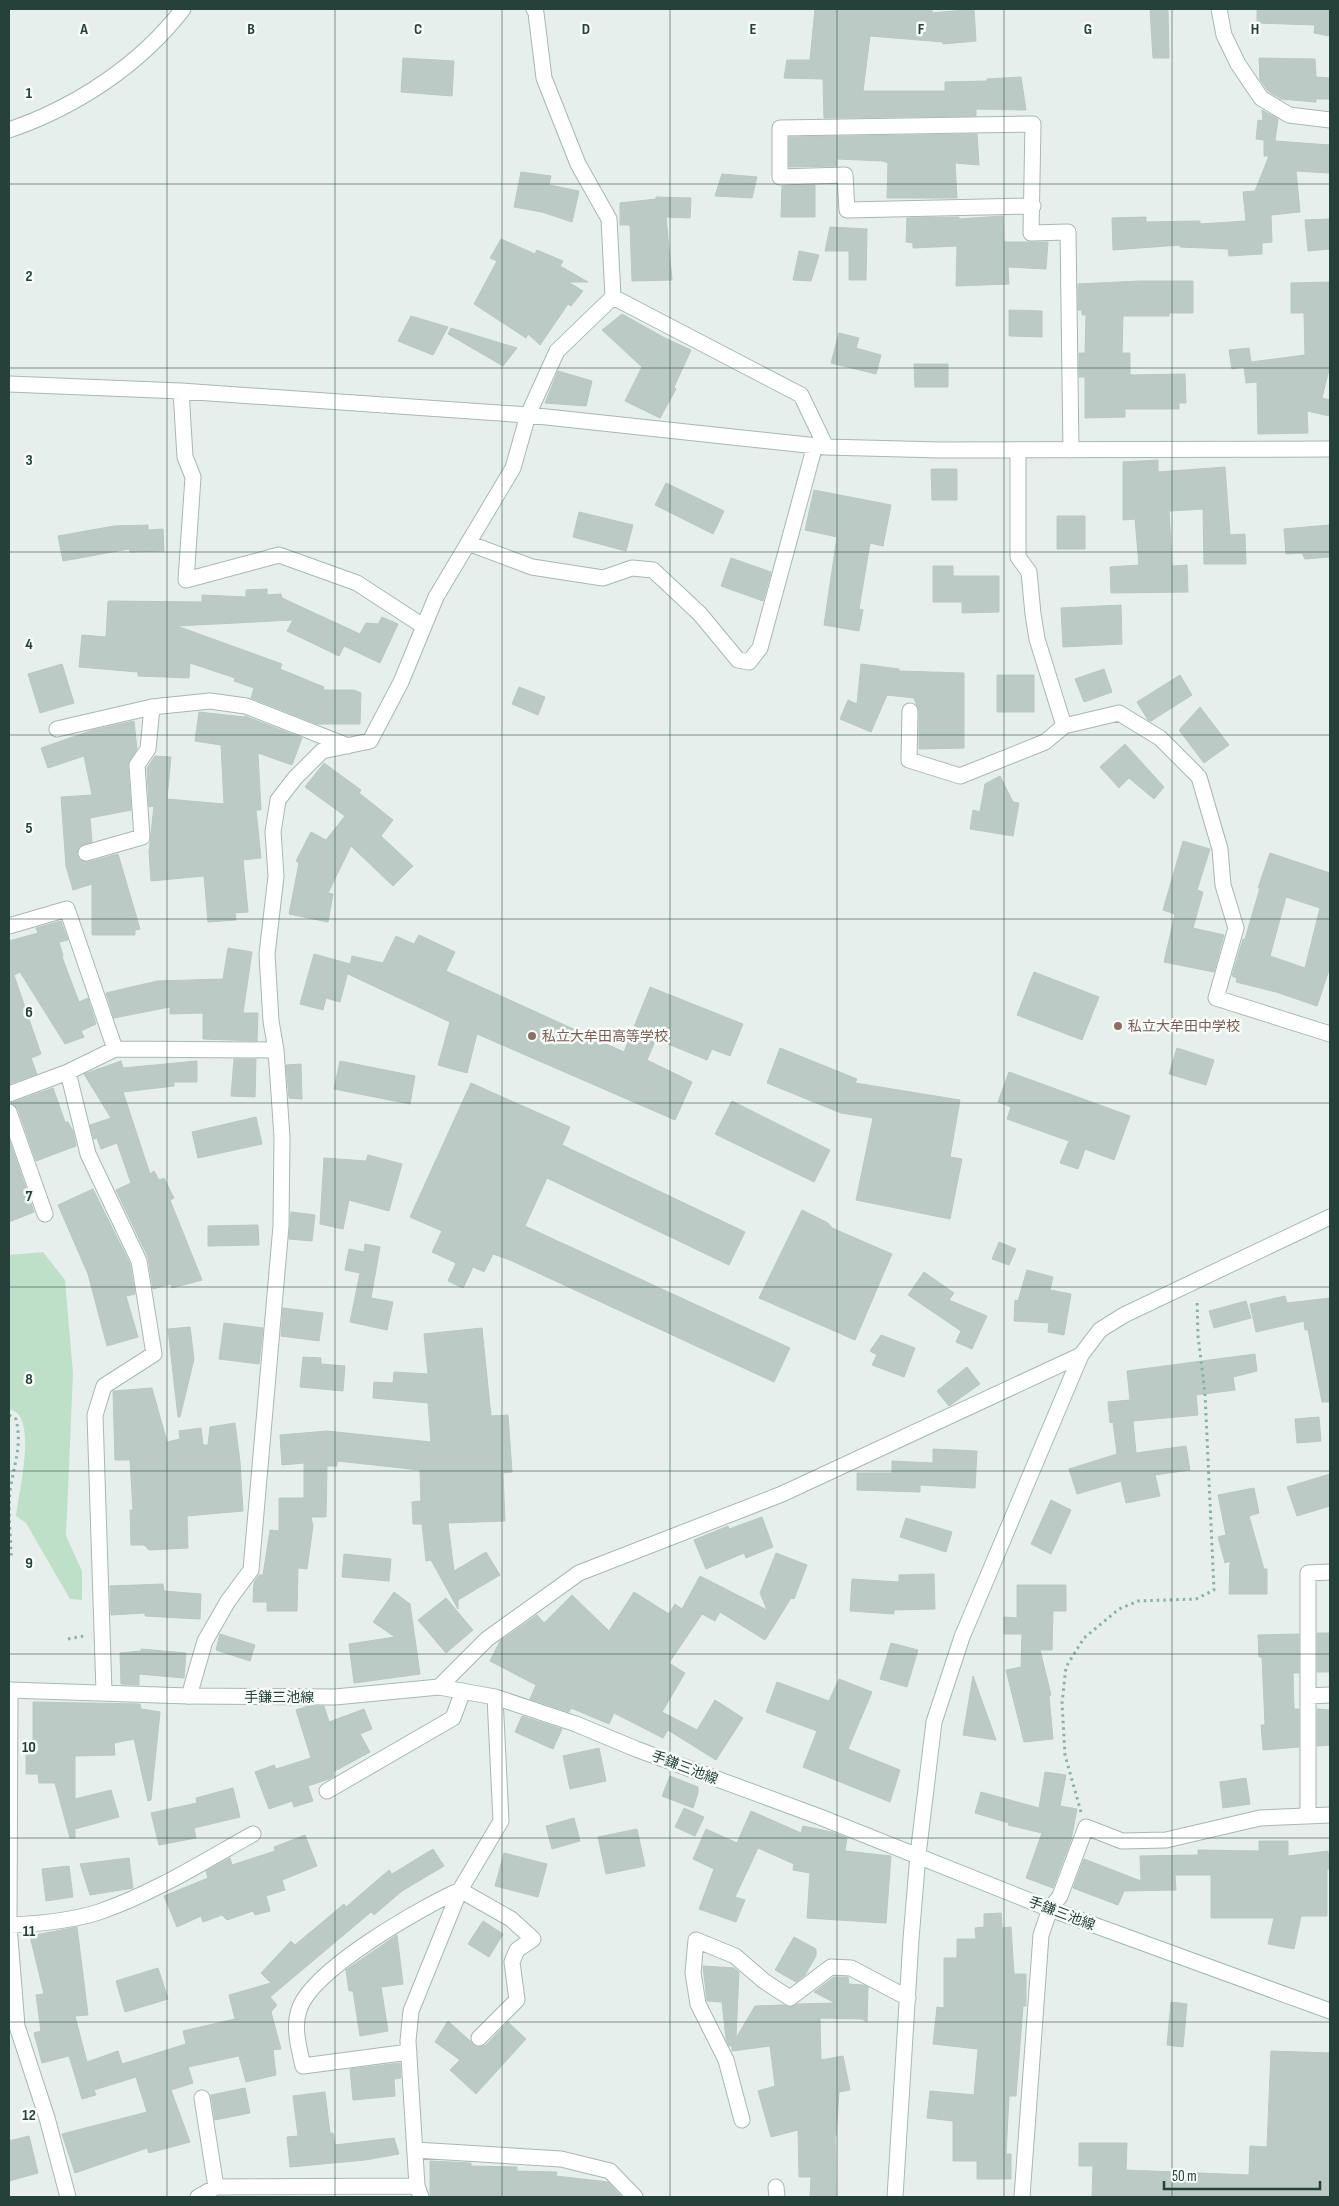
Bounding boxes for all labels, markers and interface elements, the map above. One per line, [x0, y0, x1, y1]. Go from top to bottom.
text: A [79, 20, 88, 39]
text: B [247, 20, 255, 39]
text: C [414, 20, 422, 39]
text: D [582, 20, 590, 39]
text: E [750, 20, 757, 39]
text: F [918, 20, 925, 39]
text: G [1084, 20, 1092, 39]
text: H [1251, 20, 1259, 39]
text: 1 [26, 84, 33, 103]
text: 2 [25, 267, 33, 286]
text: 3 [25, 451, 33, 470]
text: 4 [25, 635, 33, 654]
text: 5 [25, 819, 33, 838]
text: 6 [25, 1003, 33, 1022]
place label: 私立大牟田中学校 [1128, 1018, 1240, 1035]
marker: 私立大牟田中学校 [1112, 1020, 1124, 1032]
place label: 私立大牟田高等学校 [542, 1028, 668, 1045]
marker: 私立大牟田高等学校 [526, 1030, 538, 1042]
text: 7 [26, 1187, 33, 1206]
text: 8 [25, 1370, 33, 1389]
text: 9 [25, 1554, 33, 1573]
street label: 手鎌三池線 [244, 1689, 314, 1706]
text: 10 [22, 1738, 36, 1757]
street label: 手鎌三池線 [649, 1747, 721, 1788]
street label: 手鎌三池線 [1026, 1893, 1098, 1934]
text: 11 [23, 1922, 36, 1941]
text: 12 [22, 2106, 36, 2125]
scale bar [1164, 2158, 1320, 2190]
text: 50 m [1172, 2167, 1197, 2186]

